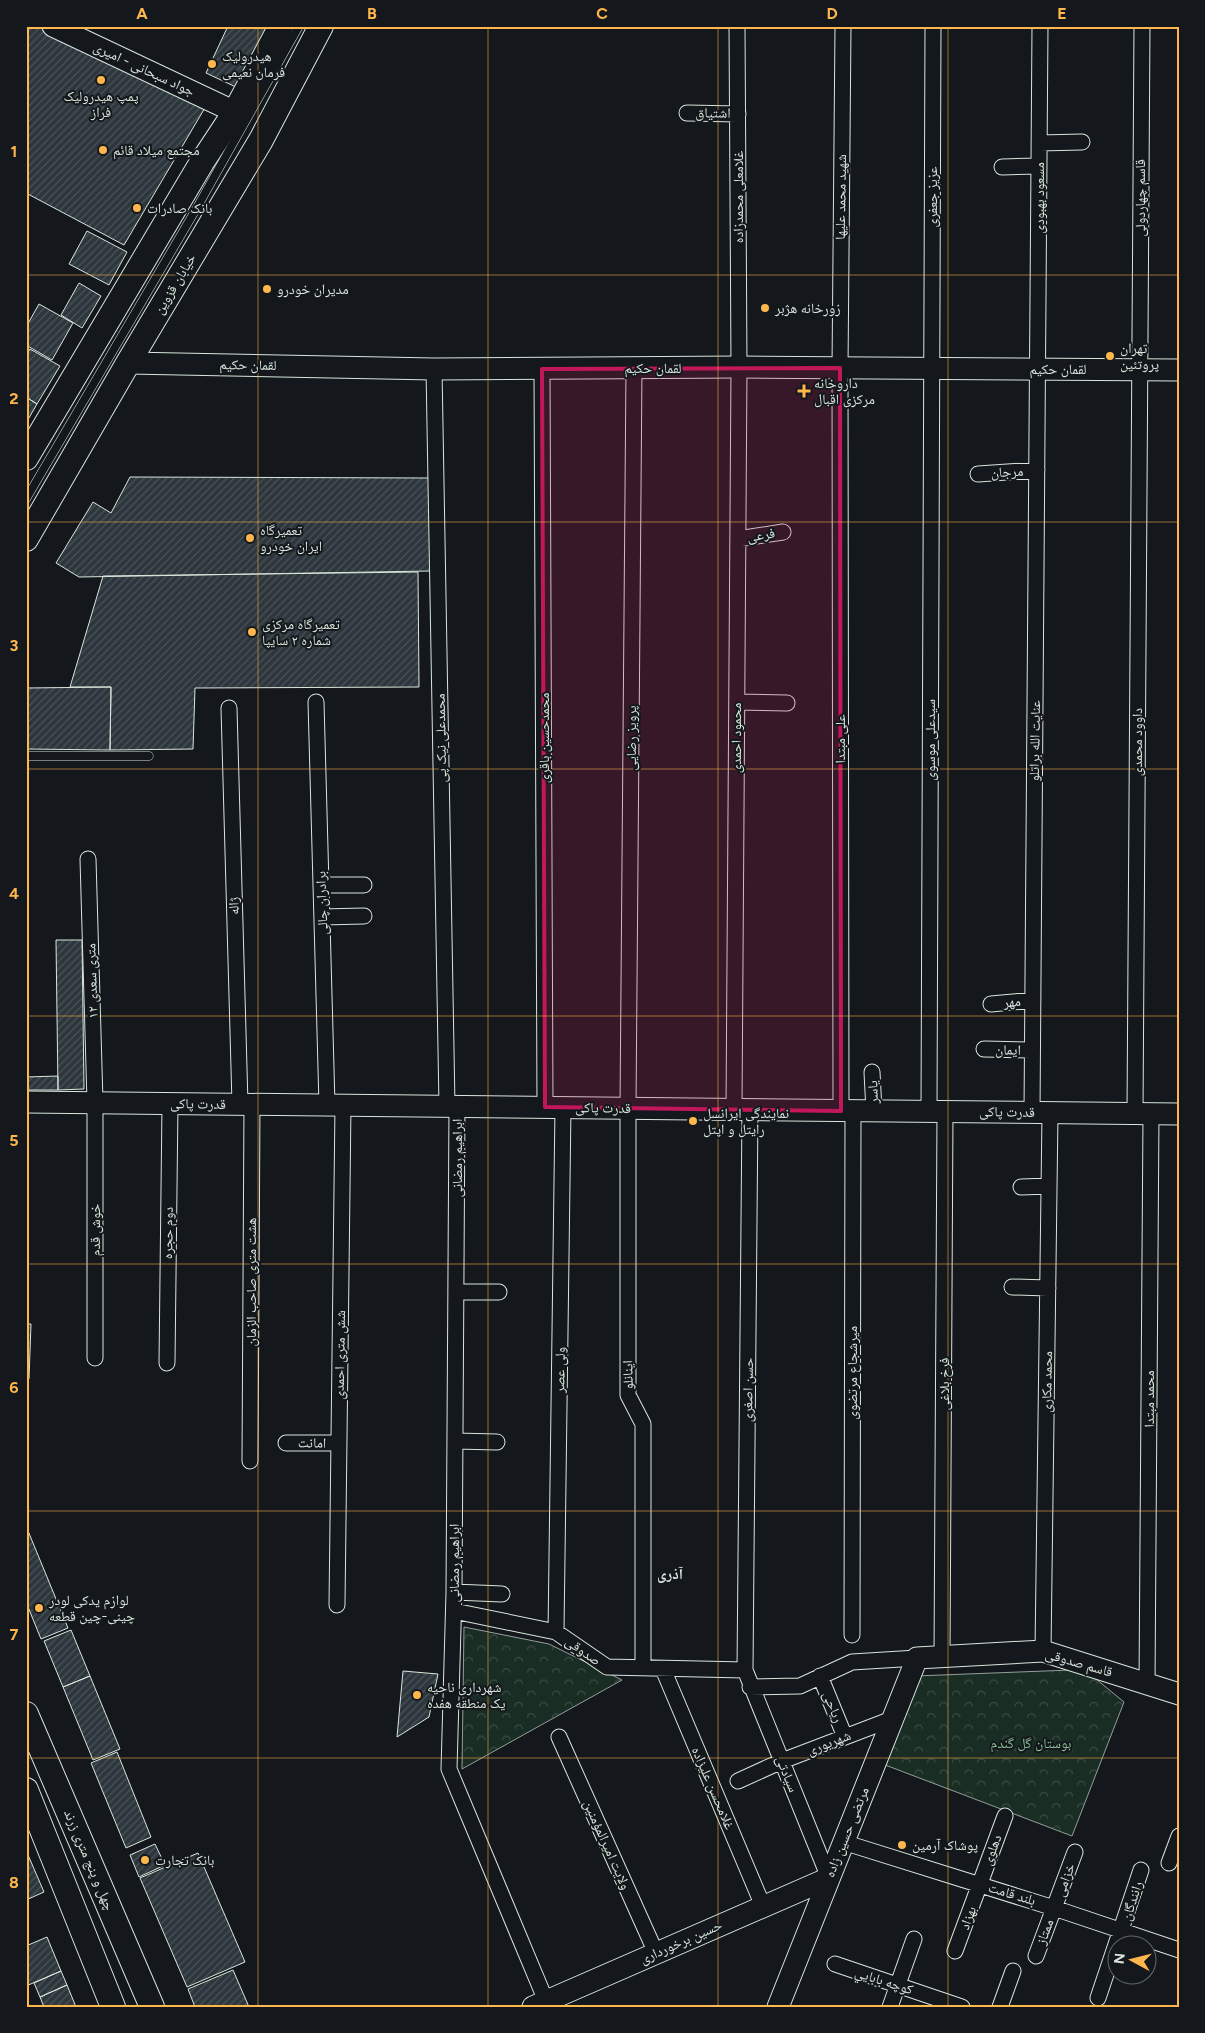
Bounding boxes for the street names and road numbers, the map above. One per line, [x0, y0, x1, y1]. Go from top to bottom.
street label: جواد سبحانی - امیری [91, 38, 197, 100]
street label: اشتیاق [695, 104, 731, 122]
street label: غلامعلی محمدزاده [730, 151, 747, 243]
street label: شهید محمد علیها [832, 154, 850, 240]
street label: قاسم چهاردولی [1132, 159, 1150, 237]
street label: مسعود بهبودی [1031, 162, 1048, 234]
street label: عزیز جعفری [924, 166, 941, 228]
street label: خیابان قزوین [150, 251, 200, 317]
street label: لقمان حکیم [219, 356, 277, 375]
street label: لقمان حکیم [624, 360, 682, 378]
street label: لقمان حکیم [1029, 361, 1087, 379]
street label: مرجان [990, 463, 1024, 481]
street label: فرعی [746, 524, 776, 546]
street label: محمدعلی نیک پی [432, 693, 450, 783]
street label: محمدحسین باقری [536, 693, 553, 783]
street label: سیدعلی موسوی [922, 699, 939, 781]
street label: عنایت الله براتلو [1026, 700, 1044, 782]
street label: محمود احمدی [728, 703, 745, 773]
street label: پرویز رضایی [623, 705, 640, 771]
street label: داوود محمدی [1129, 708, 1146, 776]
street label: علی مبتدا [832, 714, 849, 764]
street label: برادران چالی [312, 871, 332, 935]
street label: ژاله [225, 897, 243, 915]
street label: ۱۲ متری سعدی [82, 943, 102, 1019]
street label: مهر [1002, 993, 1021, 1011]
street label: ایمان [995, 1041, 1021, 1059]
street label: یاسر [864, 1080, 882, 1105]
street label: قدرت پاکی [170, 1095, 226, 1113]
street label: قدرت پاکی [575, 1099, 631, 1117]
street label: قدرت پاکی [979, 1103, 1035, 1121]
street label: ابراهیم رمضانی [449, 1119, 467, 1197]
street label: خوش قدم [87, 1204, 105, 1256]
street label: دوم حجره [159, 1207, 178, 1259]
street label: هشت متری صاحب الزمان [243, 1218, 260, 1346]
street label: شش متری احمدی [331, 1310, 349, 1400]
street label: میرشجاع مرتضوی [844, 1326, 862, 1420]
street label: ولی عصر [551, 1347, 569, 1394]
street label: محمد مکاری [1038, 1351, 1056, 1413]
street label: فرخ بلاغی [936, 1357, 954, 1410]
street label: حسن اصغری [739, 1358, 757, 1422]
street label: اینانلو [619, 1360, 637, 1390]
street label: محمد مبتدا [1141, 1370, 1158, 1428]
street label: امانت [298, 1434, 326, 1452]
street label: ابراهیم رمضانی [446, 1524, 464, 1602]
street label: صدوقی [562, 1633, 604, 1669]
street label: قاسم صدوقی [1043, 1645, 1115, 1682]
street label: ریاحی [819, 1689, 847, 1725]
street label: شهریوری [805, 1727, 853, 1759]
street label: غلامحسن علیزاده [688, 1744, 738, 1832]
street label: سیادتی [772, 1753, 802, 1795]
street label: مرتضی حسین زاده [821, 1784, 873, 1880]
street label: ولایت امیرالمؤمنین [580, 1798, 634, 1892]
street label: چهل و پنج متری زرند [59, 1807, 118, 1914]
street label: دهلوی [979, 1832, 1005, 1868]
street label: خزامی [1051, 1861, 1079, 1899]
street label: بلند قامت [986, 1879, 1038, 1909]
street label: رانندگان [1118, 1879, 1146, 1923]
street label: بهزاد [956, 1904, 980, 1932]
street label: حسین برخورداری [637, 1916, 725, 1968]
street label: ممتاز [1032, 1917, 1058, 1948]
street label: كوچه بابايي [852, 1964, 915, 2001]

